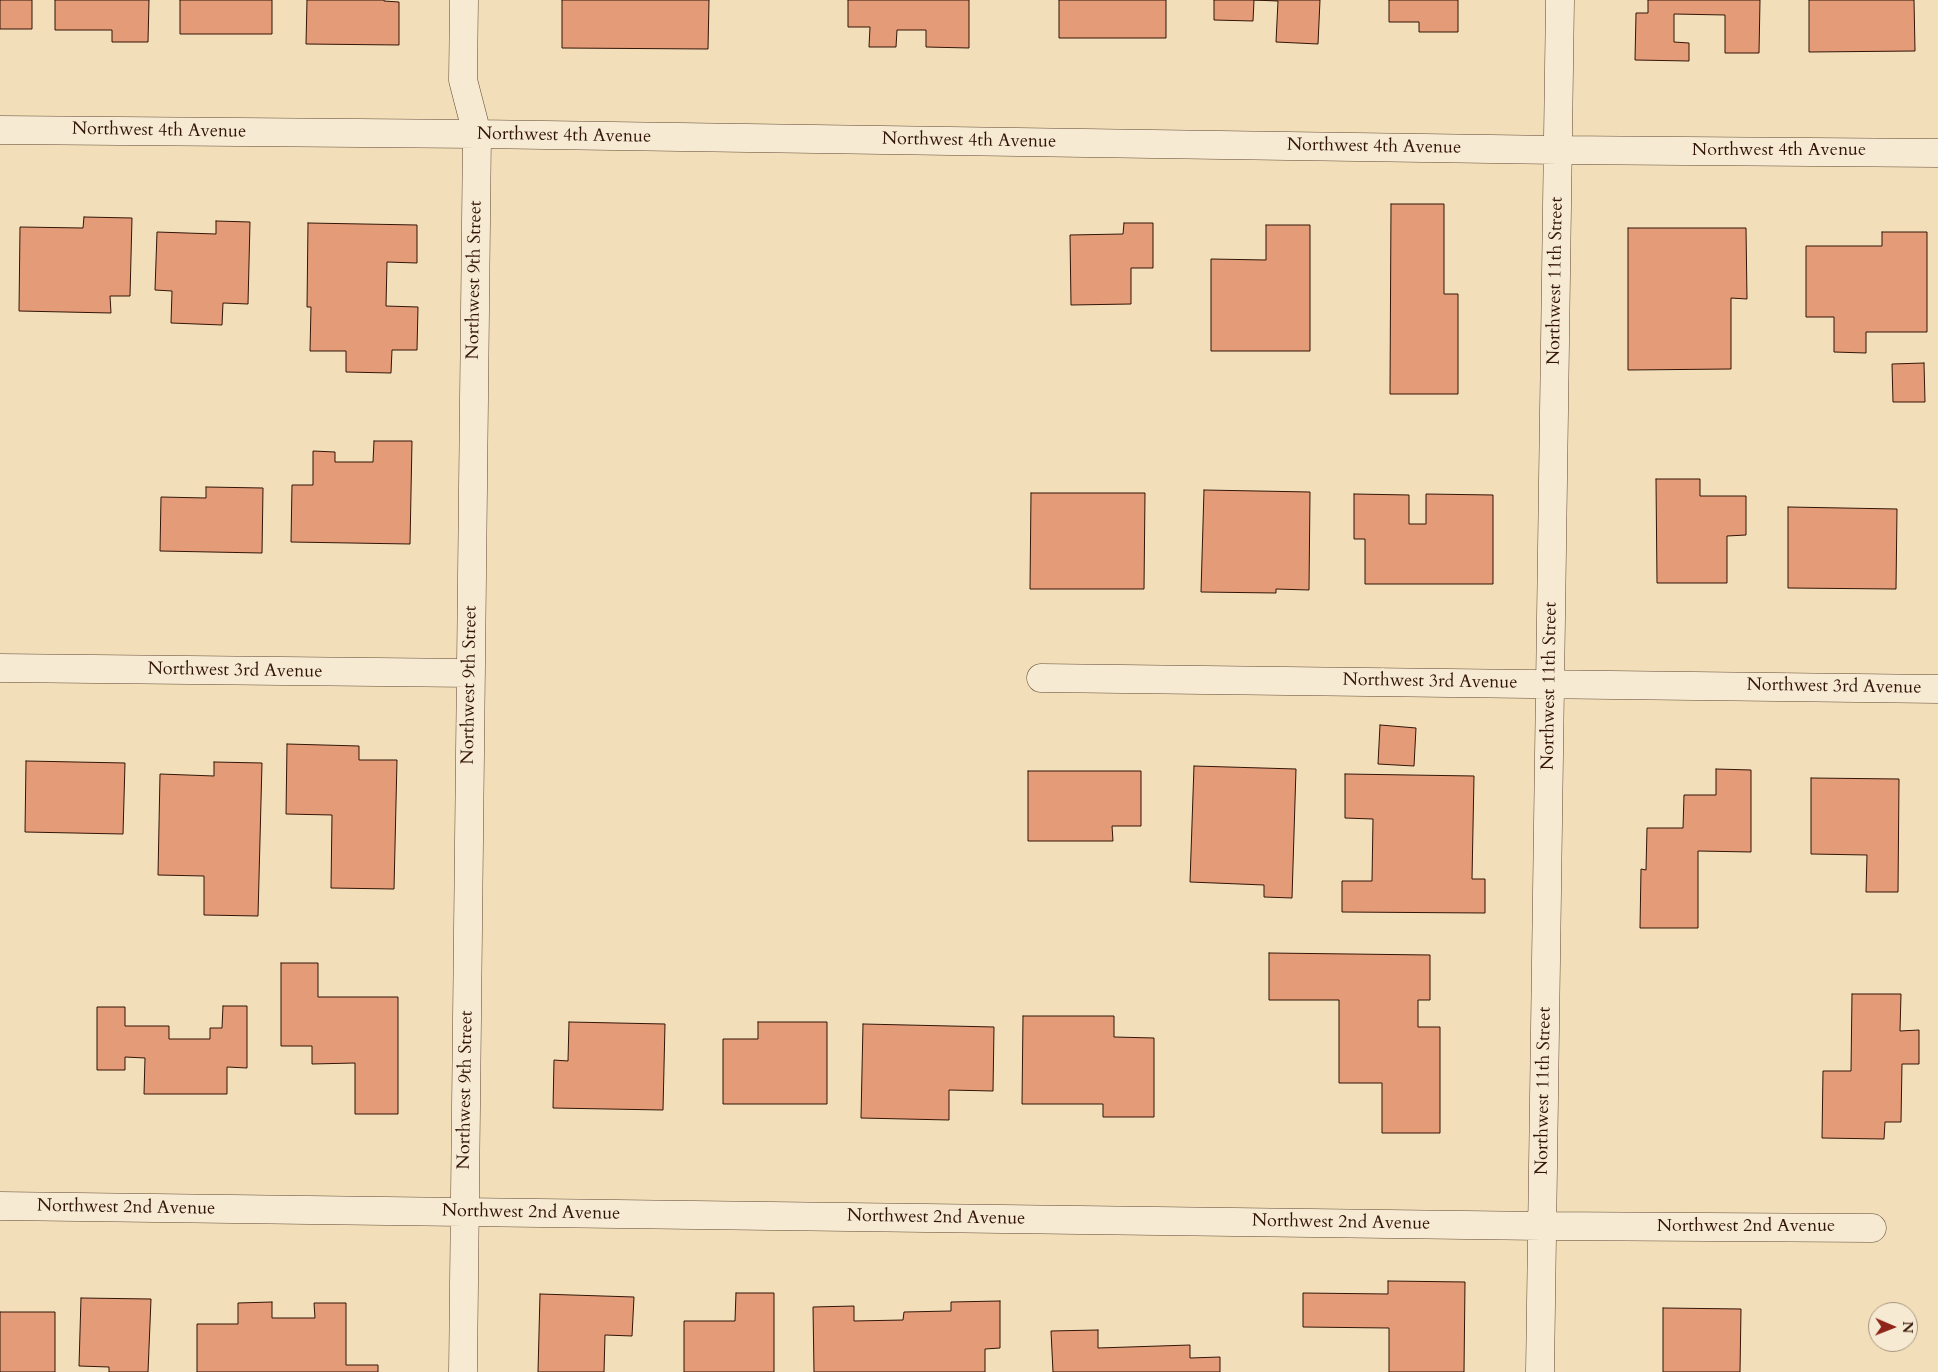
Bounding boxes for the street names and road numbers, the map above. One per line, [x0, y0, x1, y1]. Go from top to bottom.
street label: Northwest 4th Avenue [72, 119, 246, 143]
street label: Northwest 4th Avenue [477, 124, 651, 148]
street label: Northwest 4th Avenue [882, 129, 1056, 153]
street label: Northwest 4th Avenue [1287, 135, 1461, 159]
street label: Northwest 4th Avenue [1692, 140, 1866, 162]
street label: Northwest 11th Street [1544, 197, 1568, 365]
street label: Northwest 9th Street [463, 200, 487, 360]
street label: Northwest 11th Street [1538, 602, 1562, 770]
street label: Northwest 9th Street [458, 605, 482, 765]
street label: Northwest 3rd Avenue [147, 659, 323, 683]
street label: Northwest 3rd Avenue [1342, 670, 1518, 694]
street label: Northwest 3rd Avenue [1746, 675, 1922, 699]
street label: Northwest 11th Street [1532, 1007, 1556, 1175]
street label: Northwest 9th Street [454, 1010, 478, 1170]
street label: Northwest 2nd Avenue [37, 1196, 215, 1220]
street label: Northwest 2nd Avenue [442, 1201, 620, 1225]
street label: Northwest 2nd Avenue [847, 1206, 1025, 1230]
street label: Northwest 2nd Avenue [1252, 1211, 1430, 1235]
street label: Northwest 2nd Avenue [1657, 1216, 1835, 1238]

